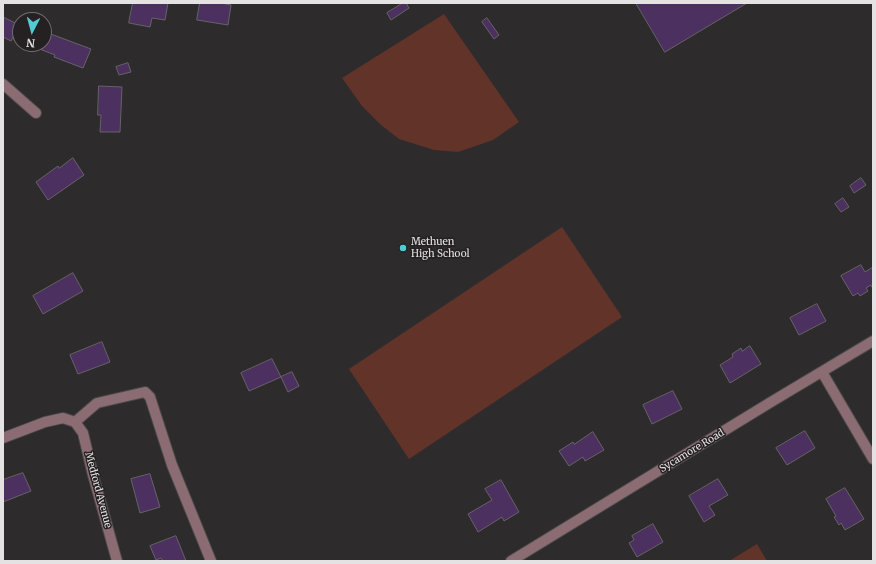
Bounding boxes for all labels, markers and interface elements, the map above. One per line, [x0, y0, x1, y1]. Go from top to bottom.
north arrow [12, 12, 52, 52]
text: N [26, 36, 36, 50]
place label: Methuen High School [411, 236, 470, 260]
marker: Methuen High School [398, 243, 408, 253]
street label: Sycamore Road [657, 427, 727, 475]
street label: Medford Avenue [82, 451, 114, 529]

